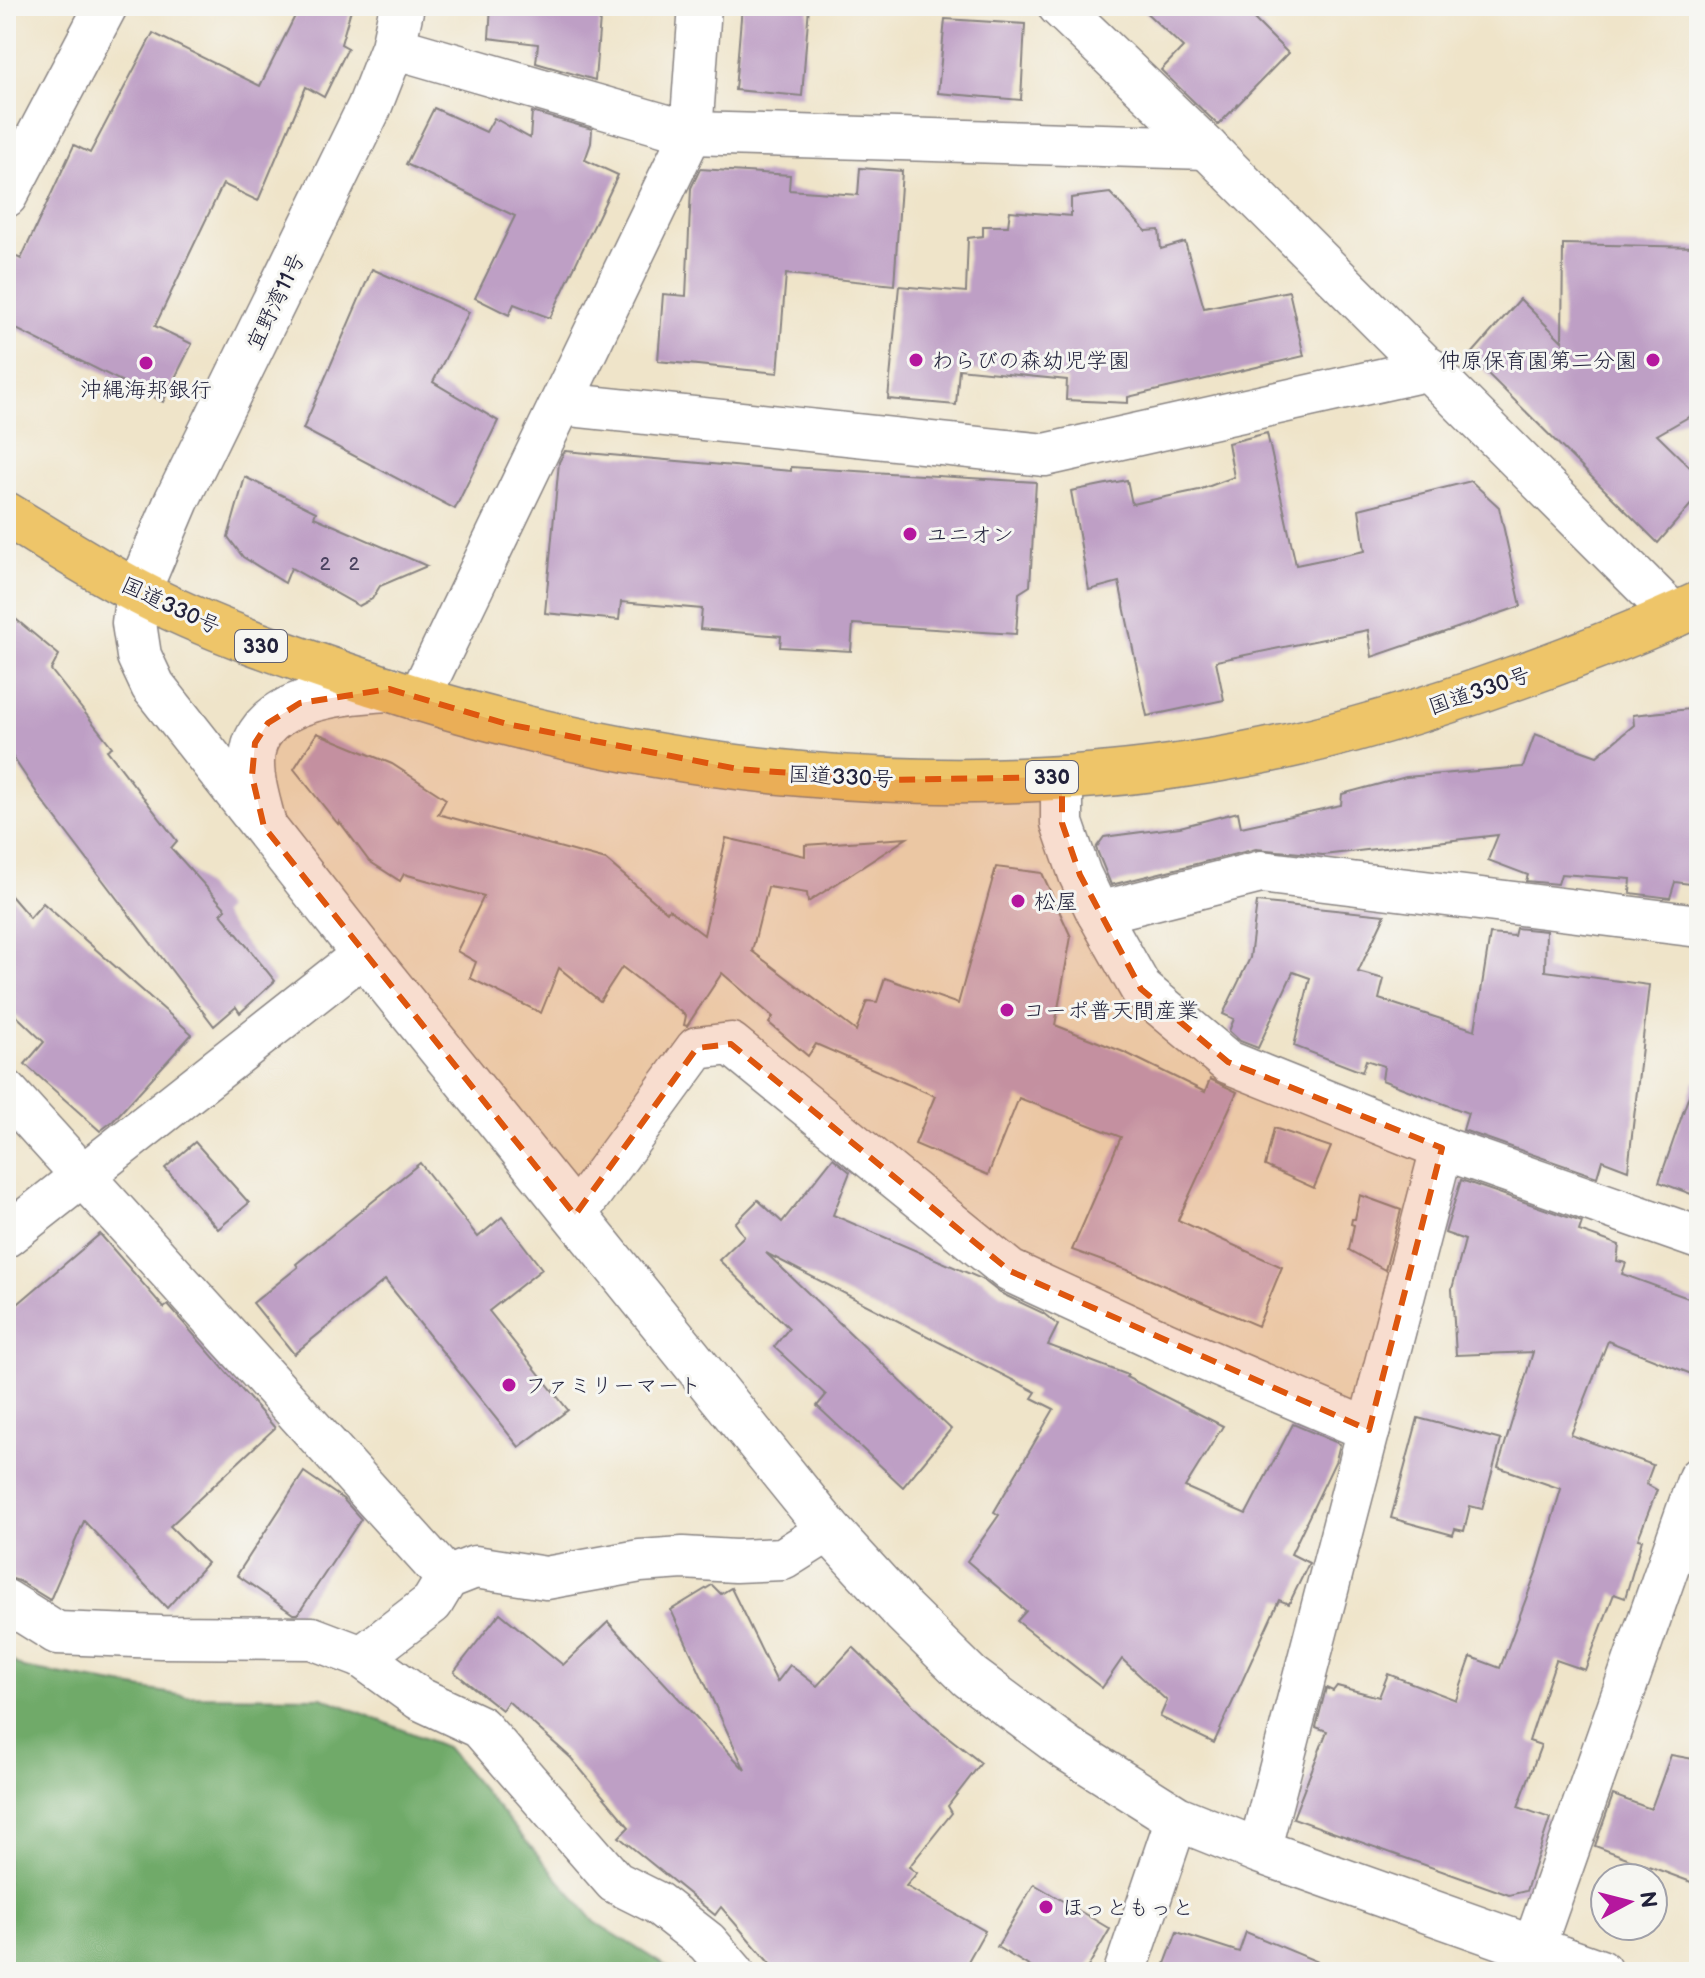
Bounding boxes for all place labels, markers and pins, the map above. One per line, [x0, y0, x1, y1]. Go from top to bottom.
place label: わらびの森幼児学園 [932, 348, 1130, 375]
place label: 仲原保育園第二分園 [1439, 348, 1637, 375]
marker: わらびの森幼児学園 [907, 351, 925, 369]
marker: 仲原保育園第二分園 [1644, 351, 1662, 369]
marker: 沖縄海邦銀行 [137, 354, 155, 372]
place label: 沖縄海邦銀行 [80, 377, 212, 404]
place label: ユニオン [926, 522, 1014, 549]
marker: ユニオン [901, 525, 919, 543]
place label: 松屋 [1034, 889, 1078, 916]
marker: 松屋 [1009, 892, 1027, 910]
place label: コーポ普天間産業 [1023, 998, 1199, 1025]
marker: コーポ普天間産業 [998, 1001, 1016, 1019]
place label: ファミリーマート [525, 1373, 701, 1400]
marker: ファミリーマート [500, 1376, 518, 1394]
place label: ほっともっと [1062, 1895, 1194, 1922]
marker: ほっともっと [1037, 1898, 1055, 1916]

